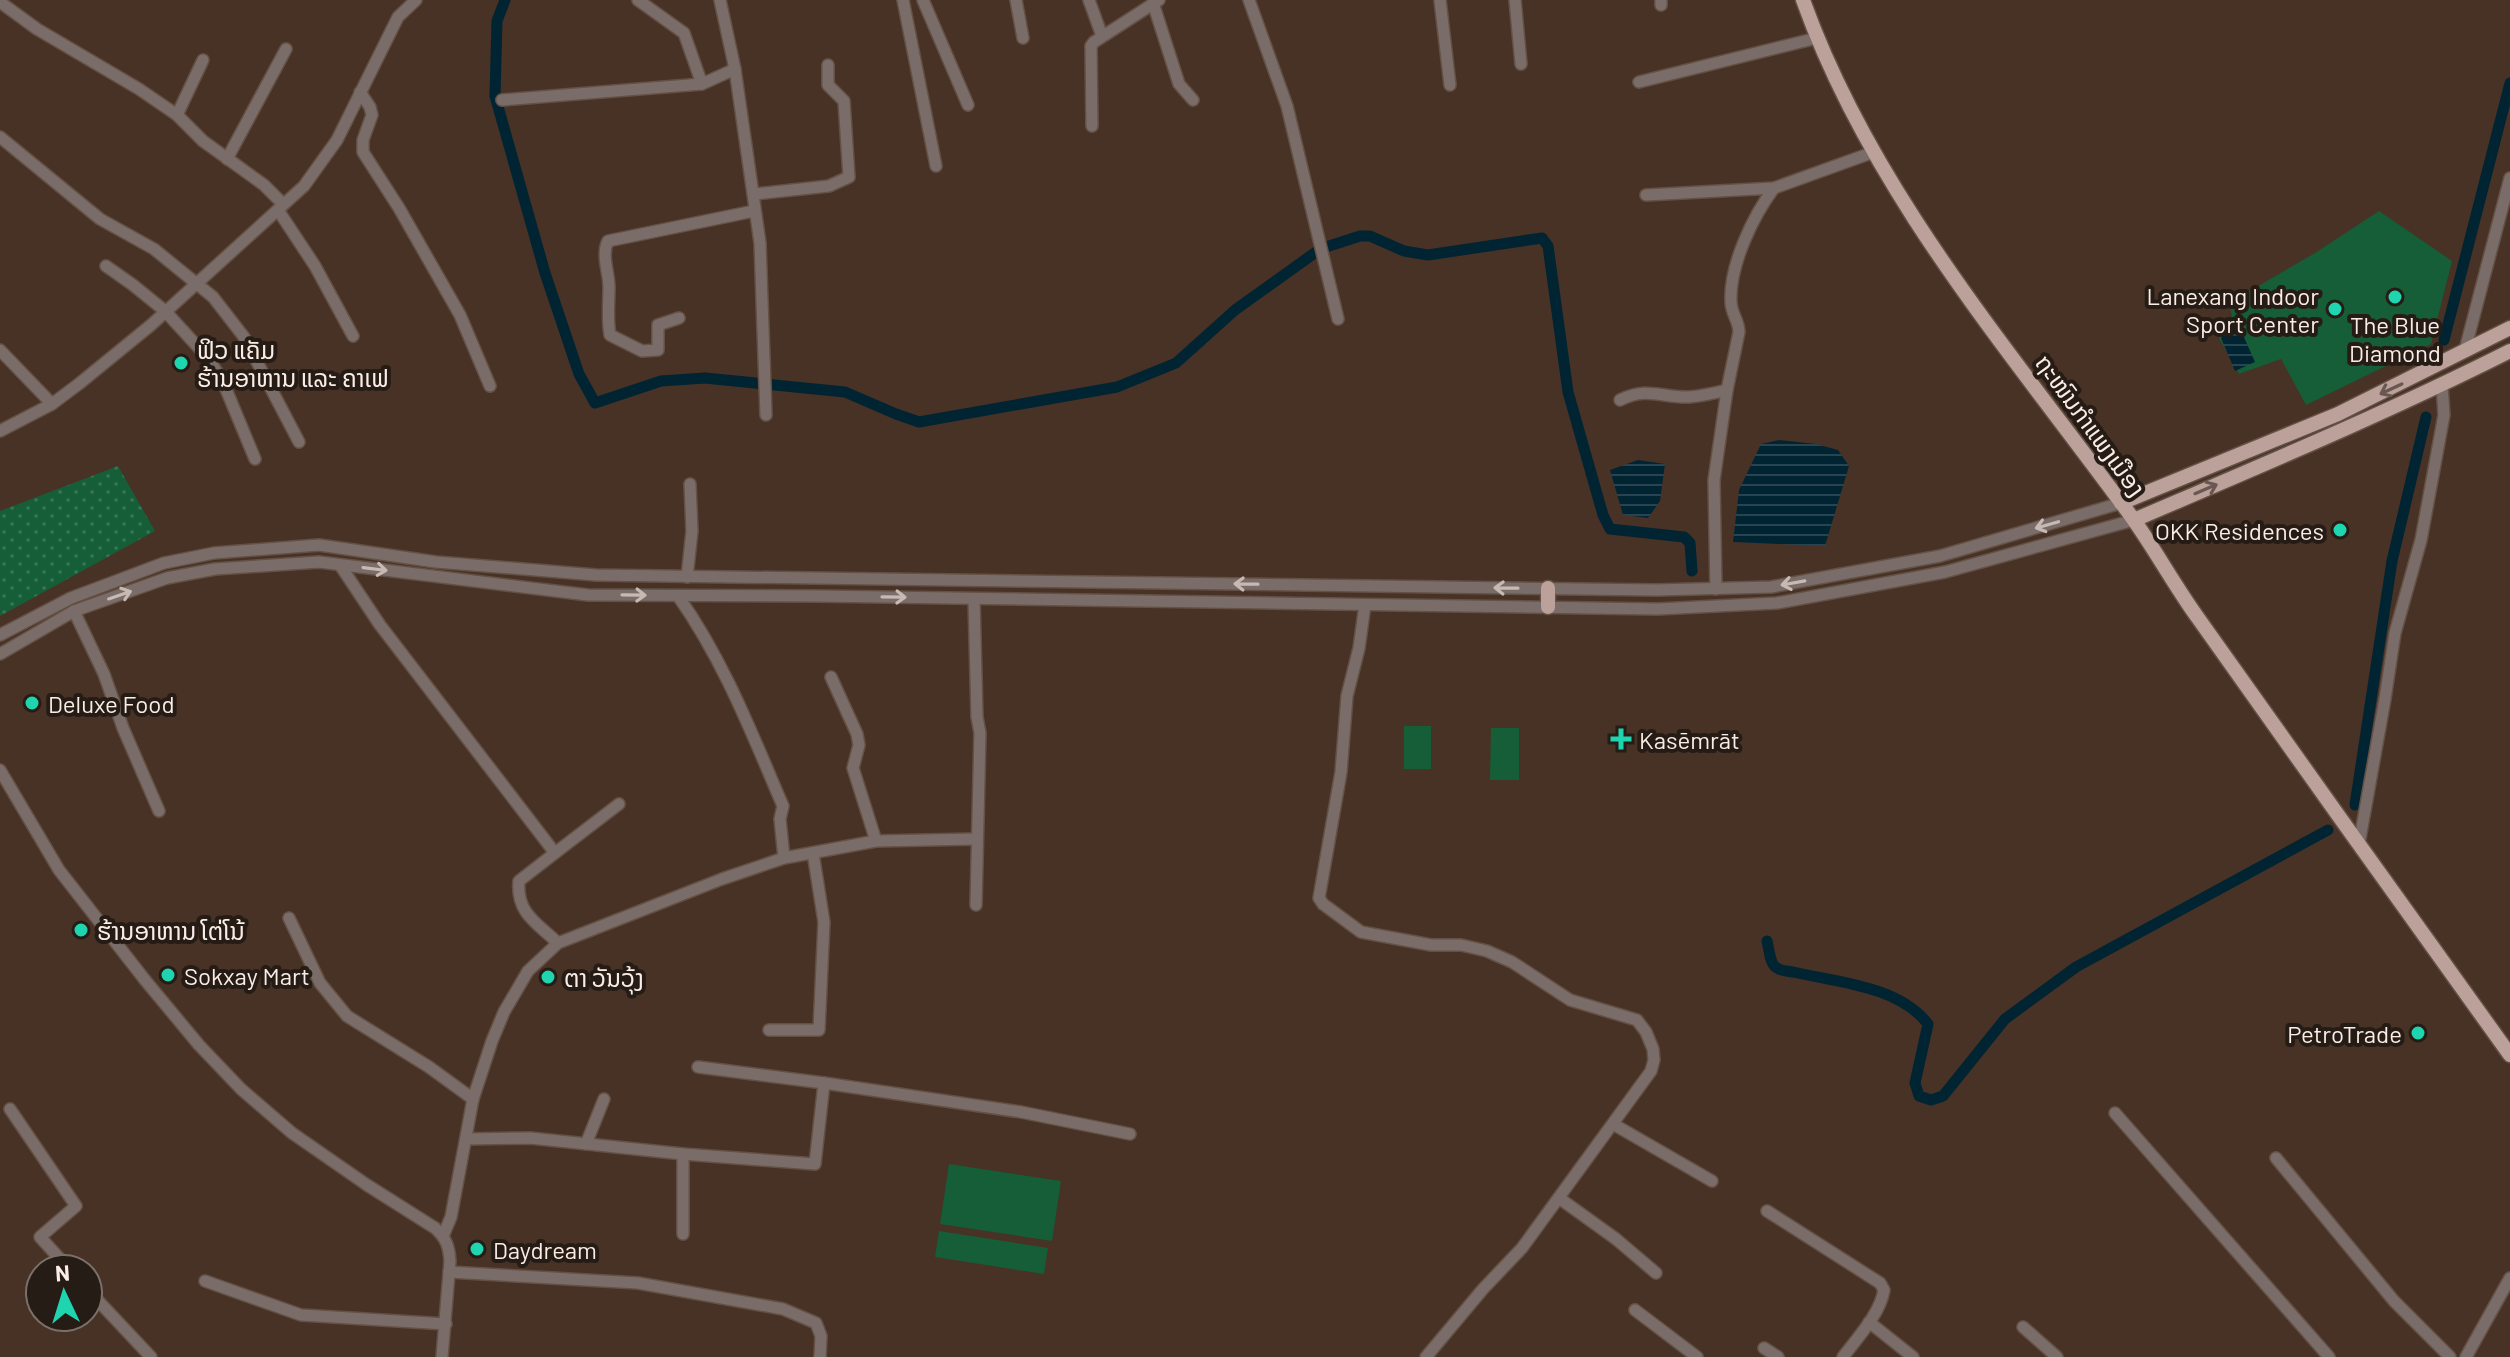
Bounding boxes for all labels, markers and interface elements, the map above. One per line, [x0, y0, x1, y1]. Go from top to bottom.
place label: Lanexang Indoor Sport Center [2147, 281, 2319, 338]
marker: The Blue Diamond [2386, 288, 2404, 306]
marker: Lanexang Indoor Sport Center [2326, 300, 2344, 318]
place label: The Blue Diamond [2349, 310, 2441, 367]
place label: ຟິວ ແຄັມ ຮ້ານອາຫານ ແລະ ຄາເຟ [197, 335, 389, 392]
street label: ຖະໜົນກຳແພງເມືອງ [2030, 348, 2152, 502]
marker: ຟິວ ແຄັມ ຮ້ານອາຫານ ແລະ ຄາເຟ [172, 354, 190, 372]
one-way arrow [2379, 382, 2403, 397]
one-way arrow [2193, 481, 2217, 496]
place label: OKK Residences [2155, 516, 2324, 545]
one-way arrow [2034, 518, 2060, 533]
marker: OKK Residences [2331, 521, 2349, 539]
one-way arrow [361, 562, 388, 577]
one-way arrow [1233, 576, 1260, 592]
one-way arrow [1781, 576, 1807, 591]
one-way arrow [1493, 580, 1520, 596]
one-way arrow [107, 586, 132, 601]
one-way arrow [620, 588, 647, 603]
one-way arrow [880, 590, 907, 605]
place label: Deluxe Food [48, 689, 174, 718]
marker: Deluxe Food [23, 694, 41, 712]
place label: Kasēmrāt [1639, 725, 1740, 754]
marker: Kasēmrāt [1610, 728, 1632, 750]
place label: ຮ້ານອາຫານ ໂຕ່ໂນ້ [97, 916, 245, 945]
marker: ຮ້ານອາຫານ ໂຕ່ໂນ້ [72, 921, 90, 939]
place label: Sokxay Mart [184, 961, 310, 990]
place label: ຕາ ວັນວຸ້ງ [564, 963, 644, 995]
marker: Sokxay Mart [159, 966, 177, 984]
marker: ຕາ ວັນວຸ້ງ [539, 968, 557, 986]
place label: PetroTrade [2287, 1019, 2402, 1048]
marker: PetroTrade [2409, 1024, 2427, 1042]
place label: Daydream [493, 1235, 597, 1264]
marker: Daydream [468, 1240, 486, 1258]
north arrow [24, 1253, 104, 1333]
text: N [54, 1259, 71, 1286]

